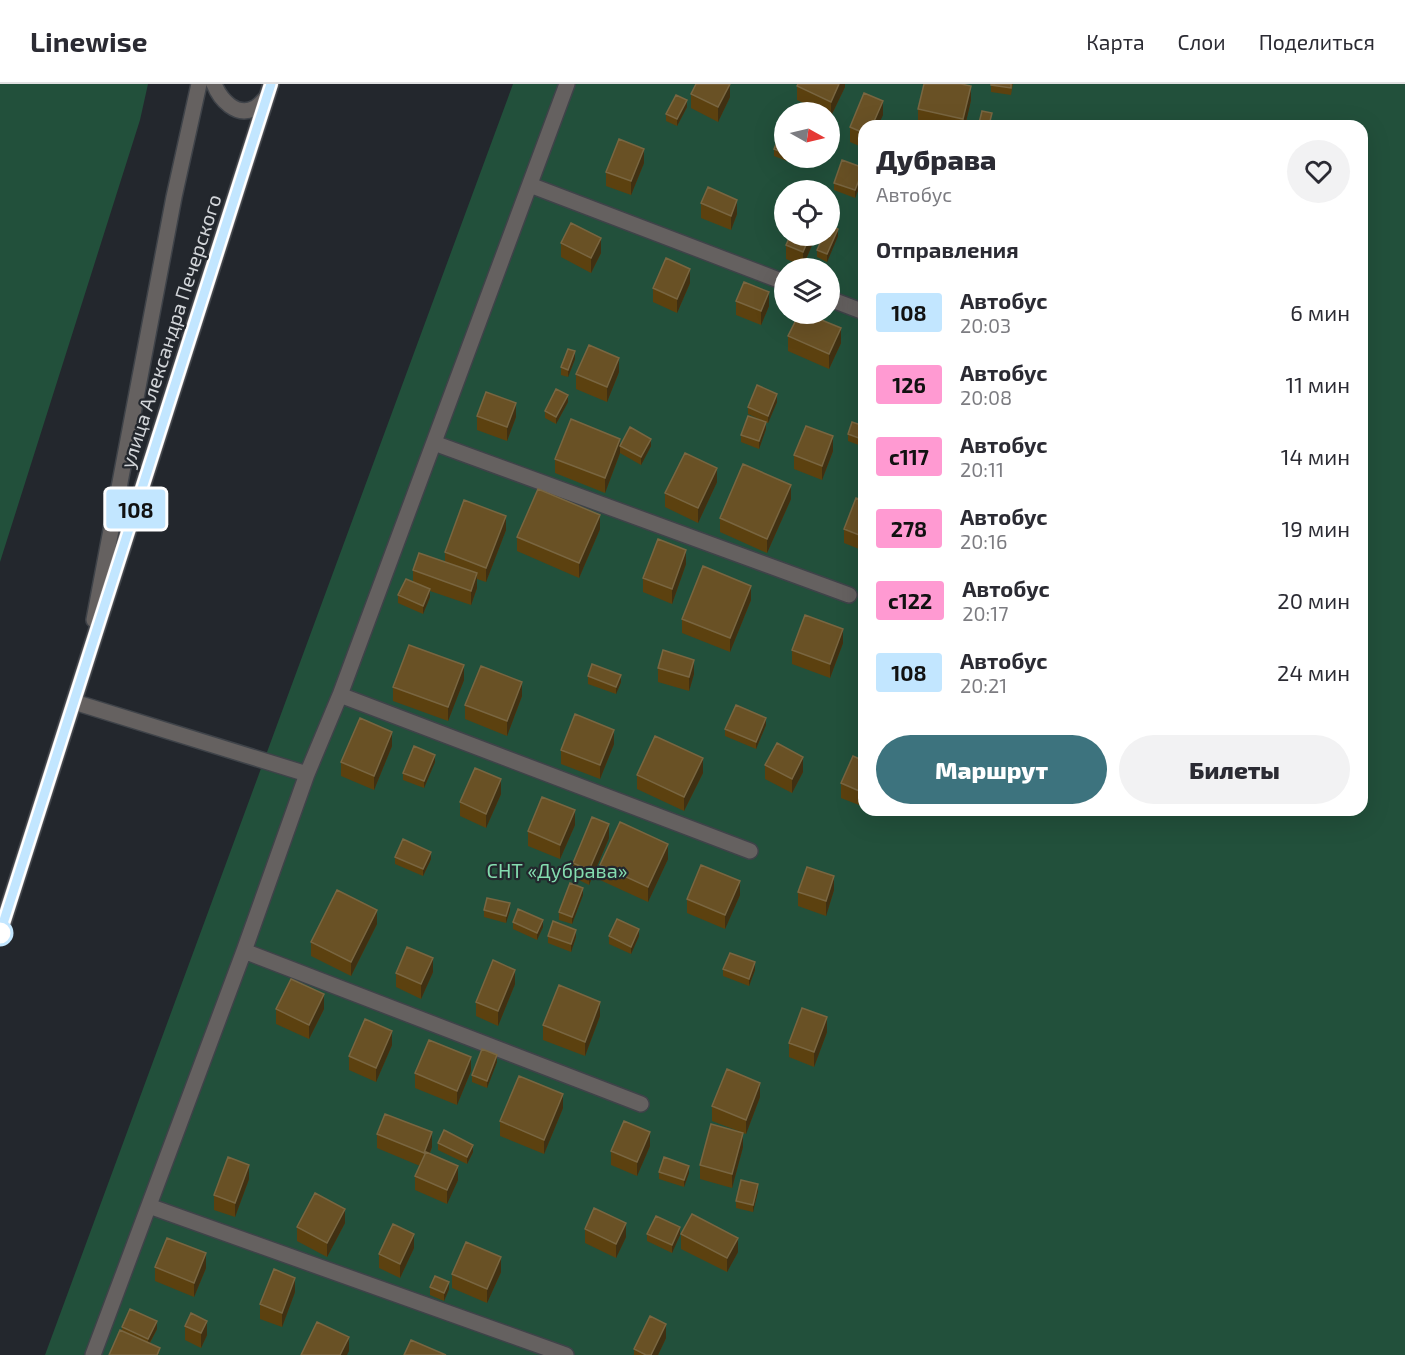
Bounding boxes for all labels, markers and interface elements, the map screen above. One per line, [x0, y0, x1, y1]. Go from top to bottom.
text: Linewise [30, 24, 148, 58]
text: Карта [1086, 29, 1145, 54]
text: Слои [1178, 29, 1226, 54]
text: Поделиться [1259, 29, 1375, 54]
north arrow [774, 102, 840, 168]
map controls [774, 102, 840, 324]
button: heart [1287, 140, 1350, 203]
text: Дубрава [876, 142, 996, 176]
button: locate [774, 180, 840, 246]
text: Автобус [876, 182, 952, 206]
street label: улица Александра Печерского [114, 191, 227, 471]
text: Отправления [876, 236, 1019, 262]
button: layers [774, 258, 840, 324]
text: Автобус [960, 287, 1048, 313]
text: 6 мин [1290, 299, 1350, 325]
text: 108 [891, 300, 927, 325]
text: 20:03 [960, 313, 1011, 337]
text: Автобус [960, 359, 1048, 385]
text: 11 мин [1285, 371, 1350, 397]
text: 126 [892, 372, 926, 397]
text: 20:08 [960, 385, 1012, 409]
text: Автобус [960, 431, 1048, 457]
text: 14 мин [1281, 443, 1350, 469]
text: с117 [889, 444, 929, 469]
text: 20:11 [960, 457, 1004, 481]
line badge: 108 [102, 490, 170, 528]
text: 108 [118, 497, 154, 522]
text: Автобус [960, 503, 1048, 529]
text: 19 мин [1282, 515, 1350, 541]
text: 278 [891, 516, 927, 541]
text: 20:16 [960, 529, 1007, 553]
text: Автобус [962, 575, 1050, 601]
text: 20 мин [1277, 587, 1350, 613]
text: с122 [888, 588, 932, 613]
text: 20:17 [962, 601, 1008, 625]
text: Автобус [960, 647, 1048, 673]
text: 24 мин [1277, 659, 1350, 685]
text: 108 [891, 660, 927, 685]
text: 20:21 [960, 673, 1007, 697]
button: Маршрут [876, 735, 1107, 804]
button: Билеты [1119, 735, 1350, 804]
park label: СНТ «Дубрава» [487, 858, 627, 883]
unlabelled marker [0, 920, 13, 946]

